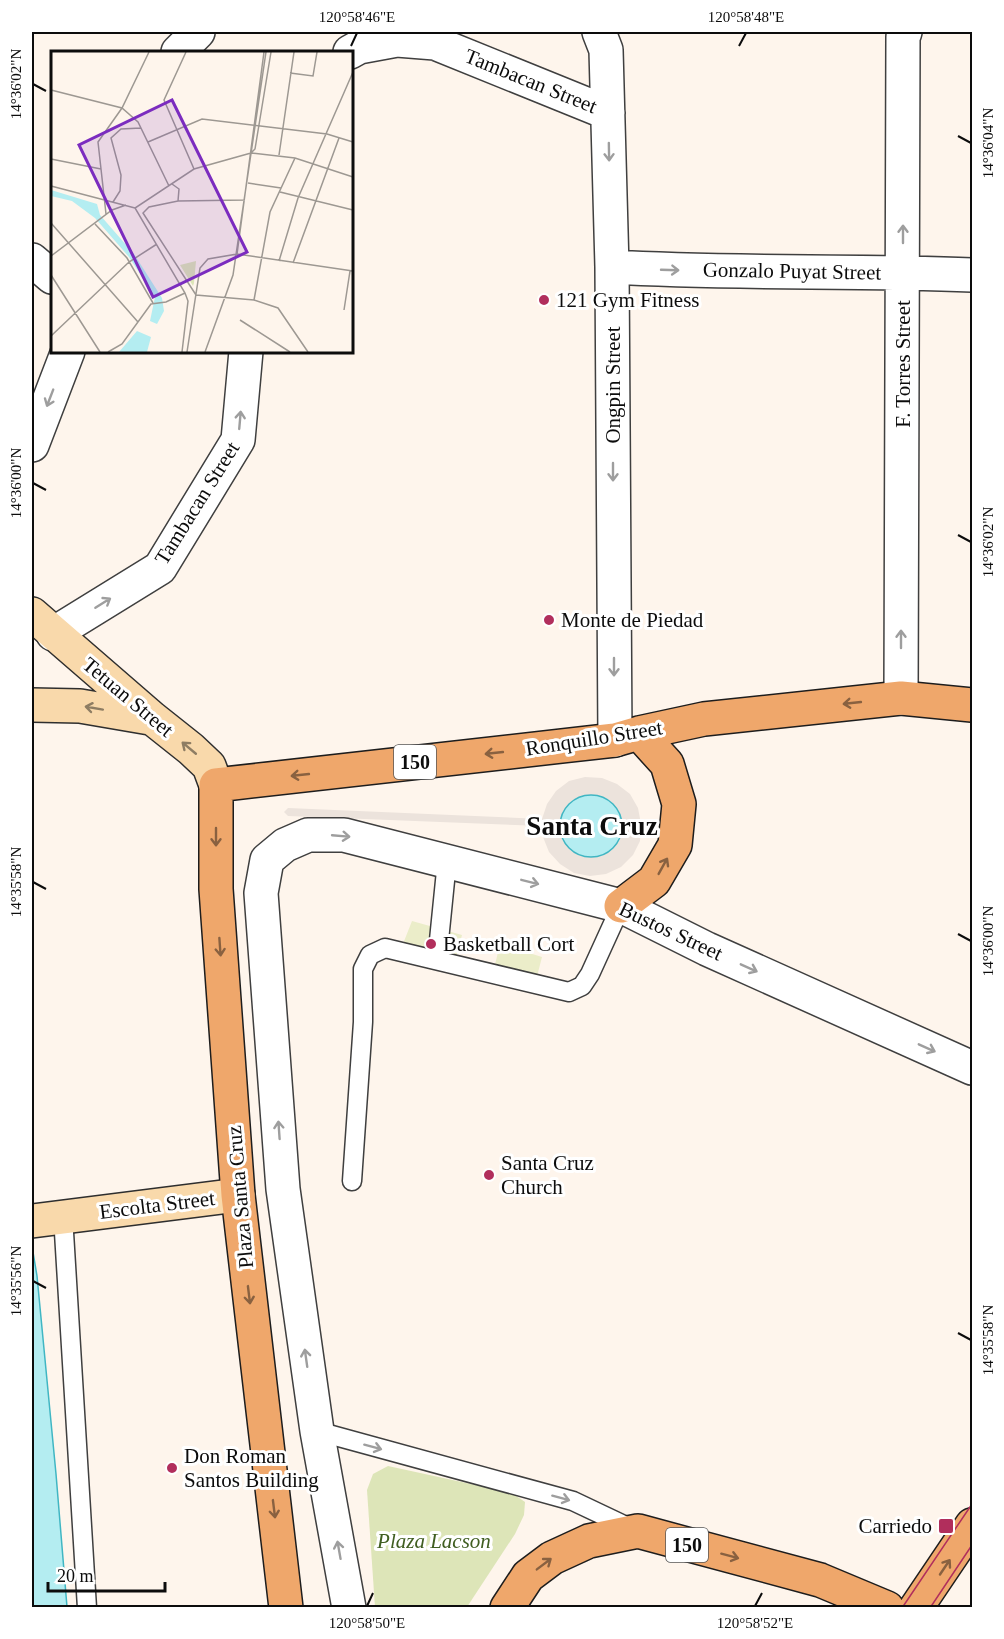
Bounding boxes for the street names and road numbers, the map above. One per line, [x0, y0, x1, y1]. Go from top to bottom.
street label: Tambacan Street [462, 44, 601, 118]
street label: Gonzalo Puyat Street [703, 257, 882, 285]
street label: F. Torres Street [891, 300, 915, 428]
street label: Ongpin Street [601, 326, 625, 444]
street label: Tambacan Street [150, 437, 244, 569]
street label: Tetuan Street [78, 652, 178, 742]
street label: Ronquillo Street [524, 715, 664, 761]
road number: 150 [394, 745, 436, 779]
street label: Bustos Street [615, 897, 727, 965]
street label: Plaza Santa Cruz [222, 1125, 258, 1269]
street label: Escolta Street [98, 1186, 216, 1224]
road number: 150 [666, 1528, 708, 1562]

